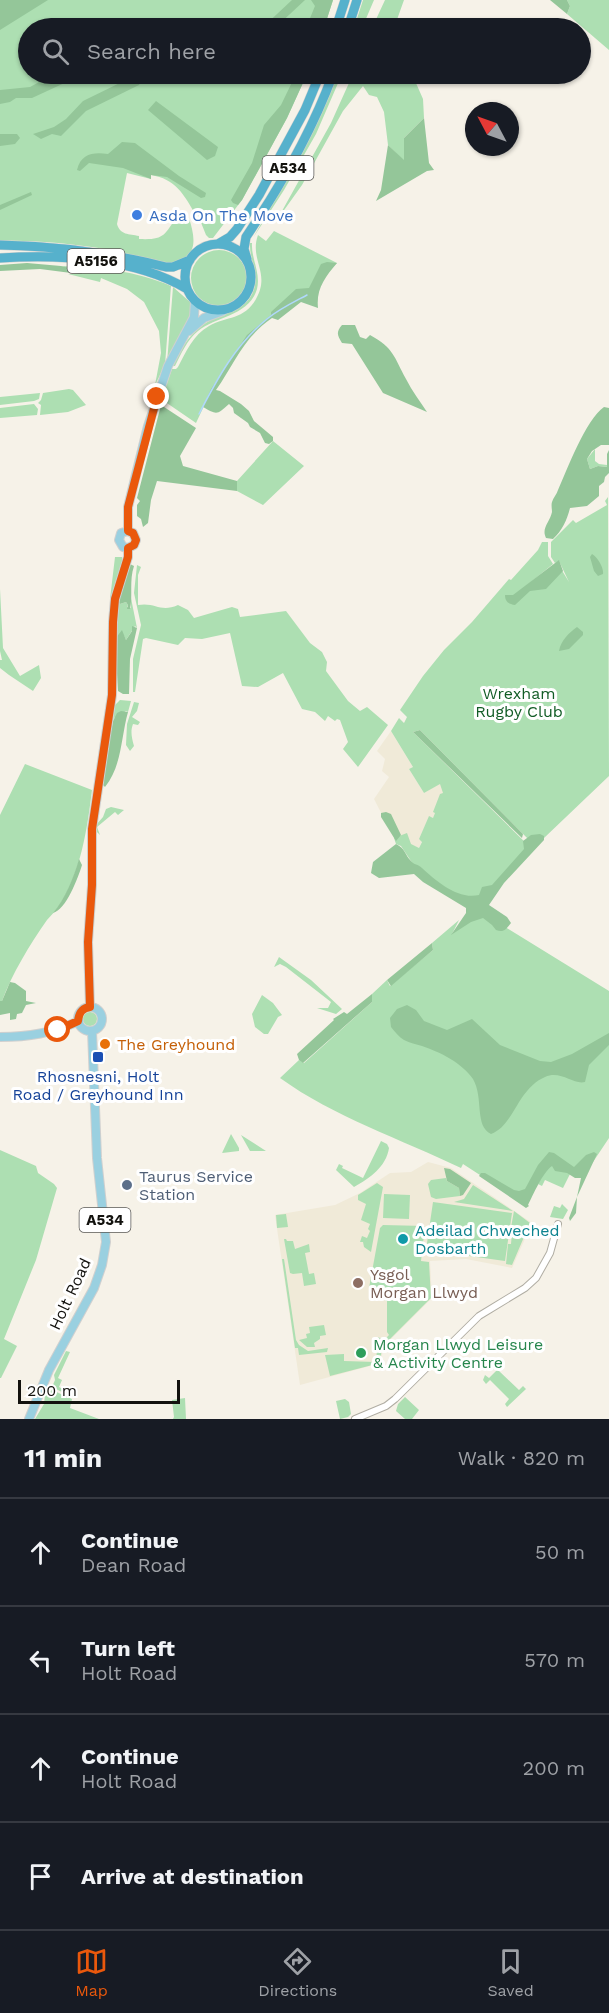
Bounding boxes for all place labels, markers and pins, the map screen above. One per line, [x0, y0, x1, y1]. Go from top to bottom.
place label: Asda On The Move [149, 206, 294, 225]
marker: Asda On The Move [130, 208, 144, 222]
place label: The Greyhound [117, 1035, 235, 1054]
marker: The Greyhound [98, 1037, 112, 1051]
marker: Rhosnesni, Holt Road / Greyhound Inn [91, 1050, 105, 1064]
place label: Rhosnesni, Holt Road / Greyhound Inn [12, 1067, 184, 1104]
place label: Taurus Service Station [139, 1167, 253, 1204]
marker: Taurus Service Station [120, 1178, 134, 1192]
place label: Adeilad Chweched Dosbarth [415, 1221, 560, 1258]
marker: Adeilad Chweched Dosbarth [396, 1232, 410, 1246]
place label: Ysgol Morgan Llwyd [370, 1265, 478, 1302]
marker: Ysgol Morgan Llwyd [351, 1276, 365, 1290]
place label: Morgan Llwyd Leisure & Activity Centre [373, 1335, 543, 1372]
marker: Morgan Llwyd Leisure & Activity Centre [354, 1346, 368, 1360]

